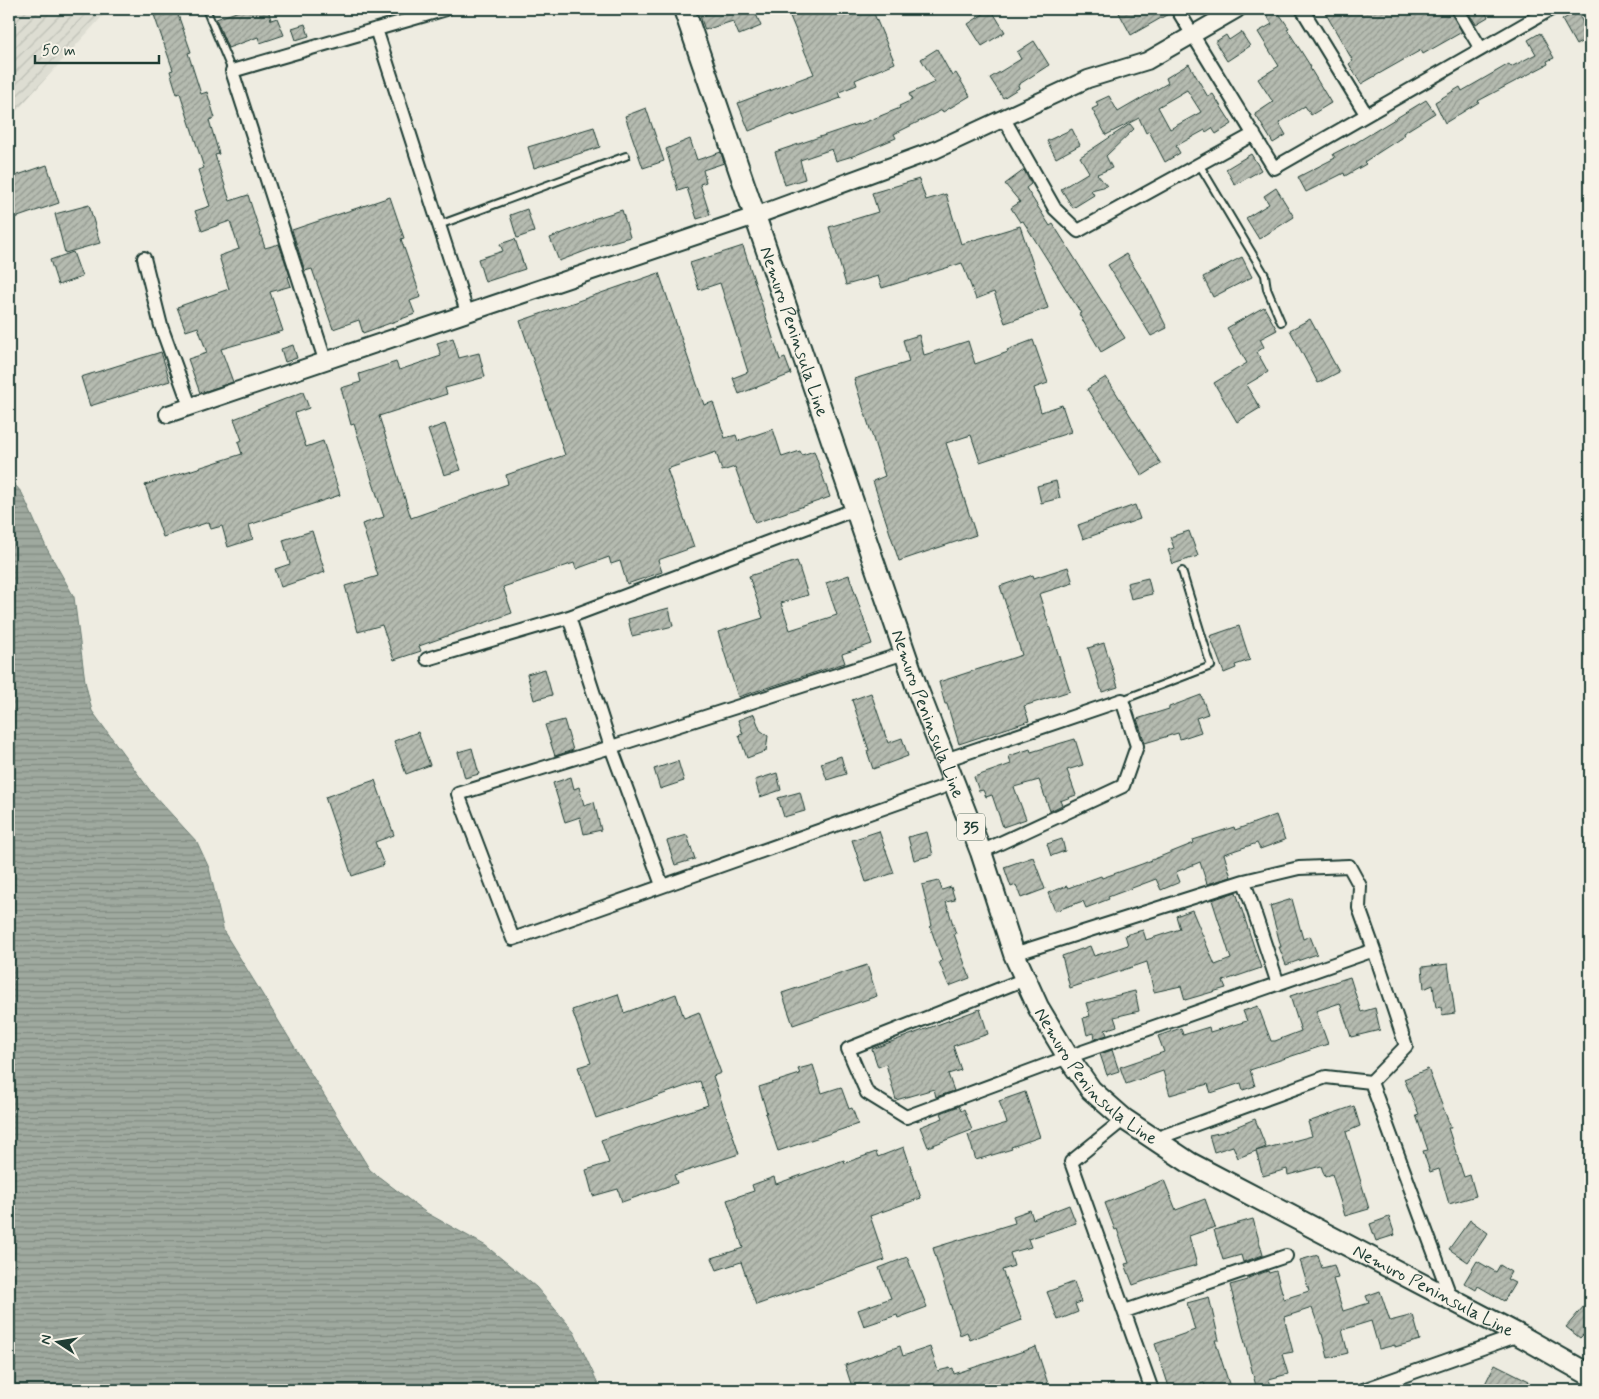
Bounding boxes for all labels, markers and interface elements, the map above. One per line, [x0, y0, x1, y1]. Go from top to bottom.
scale bar [35, 32, 159, 64]
text: 50 m [42, 41, 76, 61]
street label: Nemuro Peninsula Line [753, 244, 834, 420]
street label: Nemuro Peninsula Line [885, 627, 970, 802]
road number: 35 [957, 814, 985, 840]
street label: Nemuro Peninsula Line [1028, 1003, 1162, 1151]
street label: Nemuro Peninsula Line [1349, 1239, 1518, 1343]
north arrow [32, 1316, 82, 1366]
text: N [36, 1333, 56, 1346]

